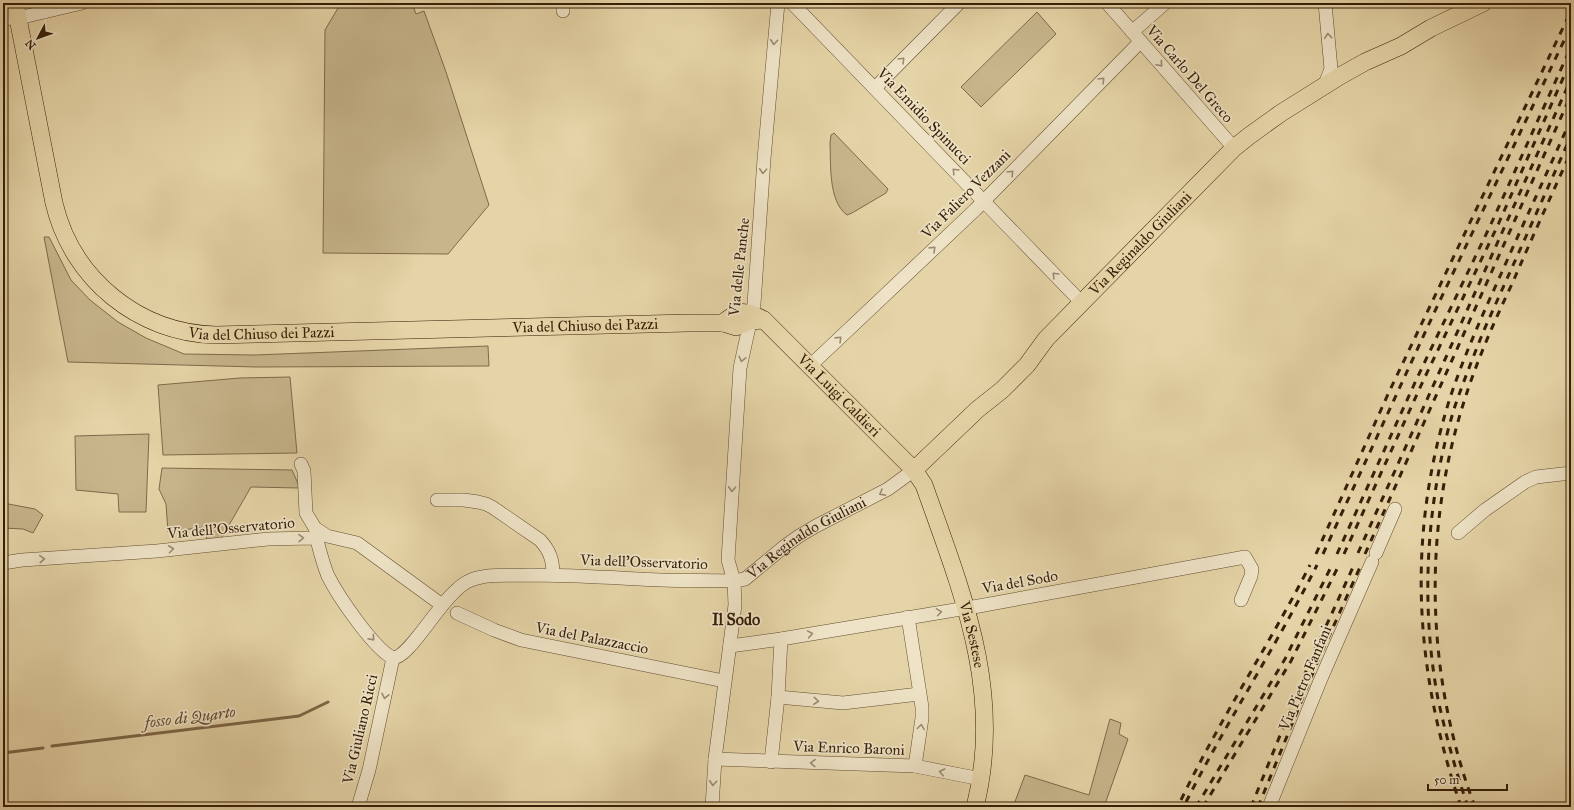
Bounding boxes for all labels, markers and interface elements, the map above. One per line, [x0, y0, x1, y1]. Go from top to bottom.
north arrow [18, 18, 58, 58]
street label: Via Carlo Del Greco [1142, 21, 1237, 127]
one-way arrow [1323, 33, 1332, 39]
text: N [22, 36, 39, 52]
one-way arrow [770, 39, 779, 45]
one-way arrow [897, 57, 905, 65]
one-way arrow [1155, 59, 1163, 67]
street label: Via Emidio Spinucci [873, 63, 975, 168]
one-way arrow [1097, 77, 1105, 85]
street label: Via Faliero Vezzani [917, 146, 1014, 243]
one-way arrow [759, 168, 767, 174]
one-way arrow [952, 168, 960, 176]
one-way arrow [1006, 170, 1014, 178]
street label: Via Reginaldo Giuliani [1085, 187, 1195, 300]
street label: Via delle Panche [725, 217, 753, 318]
one-way arrow [929, 247, 936, 254]
one-way arrow [1052, 272, 1060, 280]
street label: Via del Chiuso dei Pazzi [511, 315, 659, 336]
street label: Via del Chiuso dei Pazzi [186, 323, 335, 344]
one-way arrow [834, 336, 842, 344]
street label: Via Luigi Caldieri [793, 349, 884, 440]
one-way arrow [739, 356, 747, 362]
one-way arrow [728, 486, 737, 492]
one-way arrow [879, 488, 887, 495]
street label: Via Reginaldo Giuliani [742, 493, 869, 583]
street label: Via dell'Osservatorio [165, 513, 296, 543]
one-way arrow [298, 534, 304, 542]
one-way arrow [168, 545, 174, 554]
street label: Via dell'Osservatorio [579, 551, 709, 573]
one-way arrow [39, 554, 45, 563]
street label: Via del Sodo [980, 566, 1060, 598]
street label: Via Sestese [955, 598, 988, 669]
one-way arrow [935, 608, 942, 617]
district label: Il Sodo [712, 610, 760, 629]
street label: Via del Palazzaccio [533, 618, 650, 658]
street label: Via Pietro Fanfani [1274, 623, 1335, 734]
one-way arrow [807, 630, 814, 639]
one-way arrow [367, 634, 374, 641]
street label: Via Giuliano Ricci [338, 672, 381, 787]
one-way arrow [381, 693, 389, 699]
one-way arrow [813, 696, 819, 705]
water label: fosso di Quarto [138, 702, 237, 733]
one-way arrow [916, 724, 925, 730]
street label: Via Enrico Baroni [792, 737, 905, 759]
one-way arrow [810, 759, 816, 767]
scale bar [1428, 766, 1507, 792]
one-way arrow [939, 768, 946, 776]
text: 50 m [1434, 773, 1459, 787]
one-way arrow [709, 780, 717, 786]

